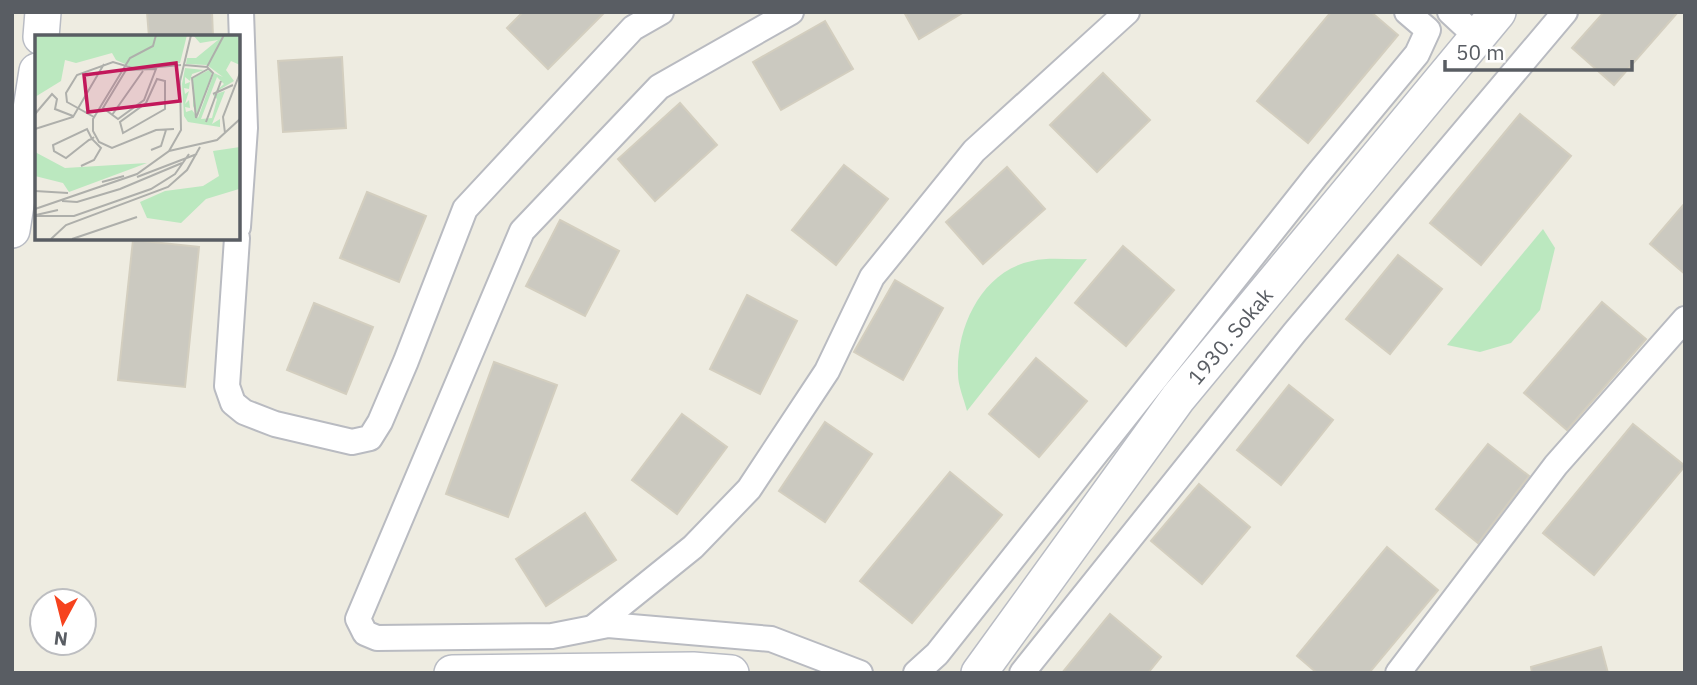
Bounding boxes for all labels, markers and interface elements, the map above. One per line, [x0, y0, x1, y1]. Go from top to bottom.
scale bar [1445, 28, 1632, 72]
inset map [35, 35, 240, 240]
text: 50 m [1456, 38, 1505, 66]
street label: 1930. Sokak [1181, 282, 1279, 390]
north arrow [28, 587, 98, 657]
text: N [53, 626, 69, 652]

